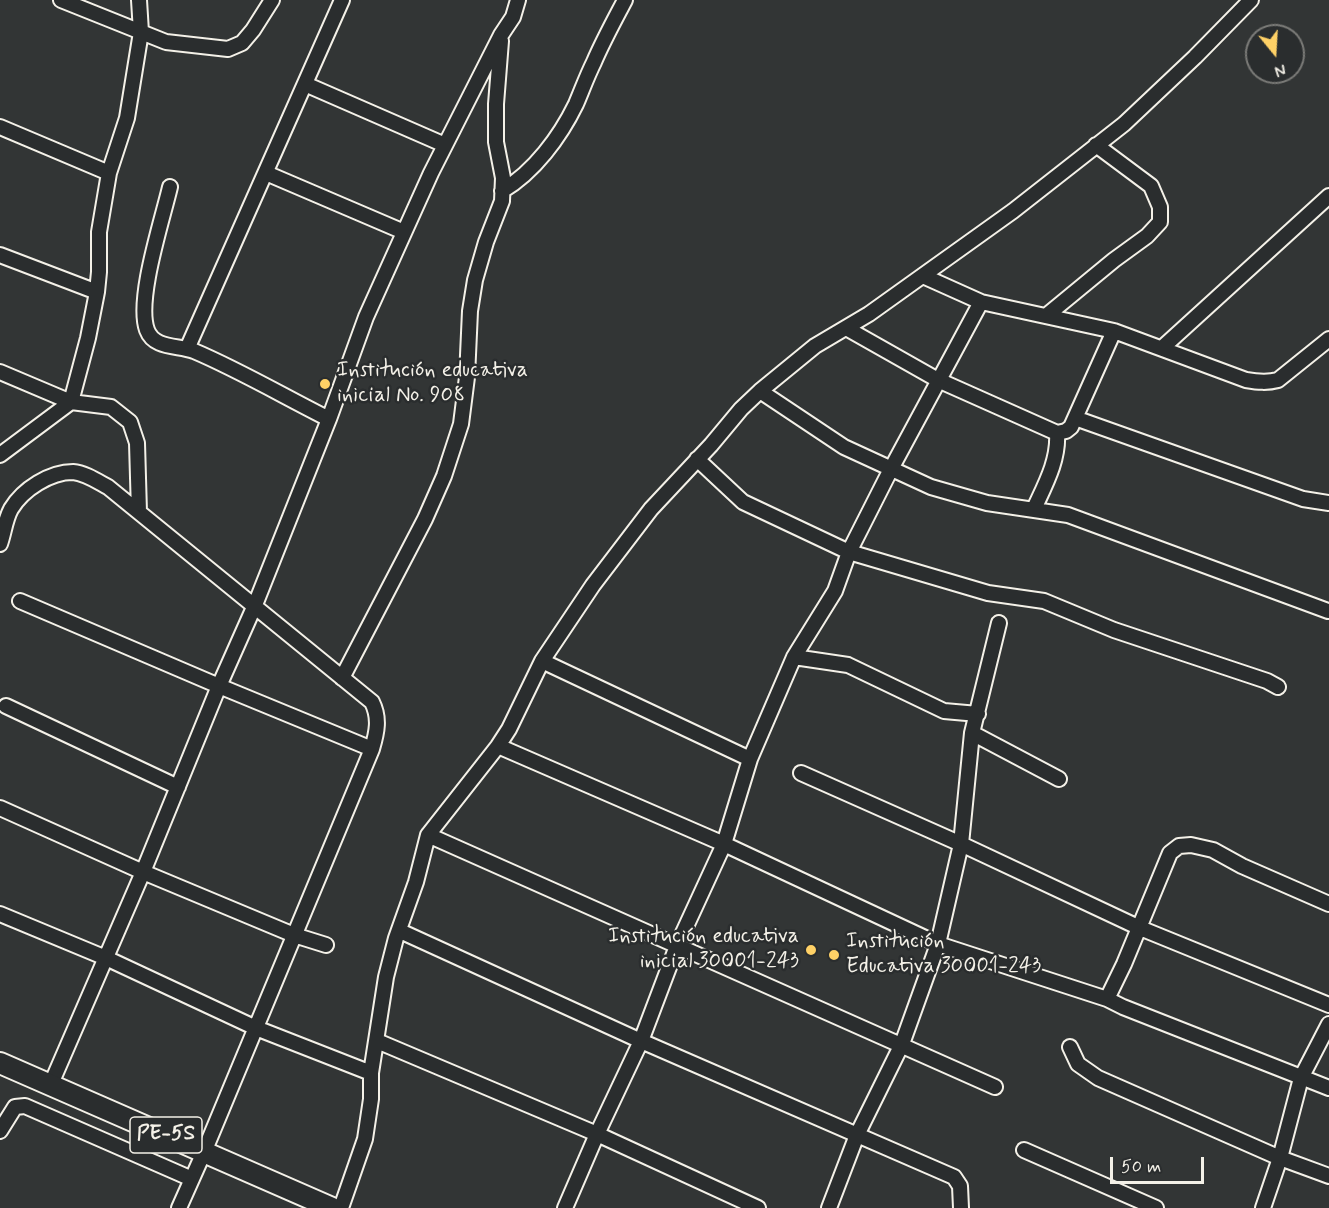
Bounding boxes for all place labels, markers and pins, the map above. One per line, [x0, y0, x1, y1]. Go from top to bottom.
place label: Institución educativa inicial No. 908 [337, 358, 528, 410]
marker: Institución educativa inicial No. 908 [318, 377, 332, 391]
place label: Institución educativa inicial 30001-243 [608, 924, 799, 975]
place label: Institución Educativa 30001-243 [846, 929, 1041, 980]
marker: Institución educativa inicial 30001-243 [804, 943, 818, 957]
marker: Institución Educativa 30001-243 [827, 948, 841, 962]

